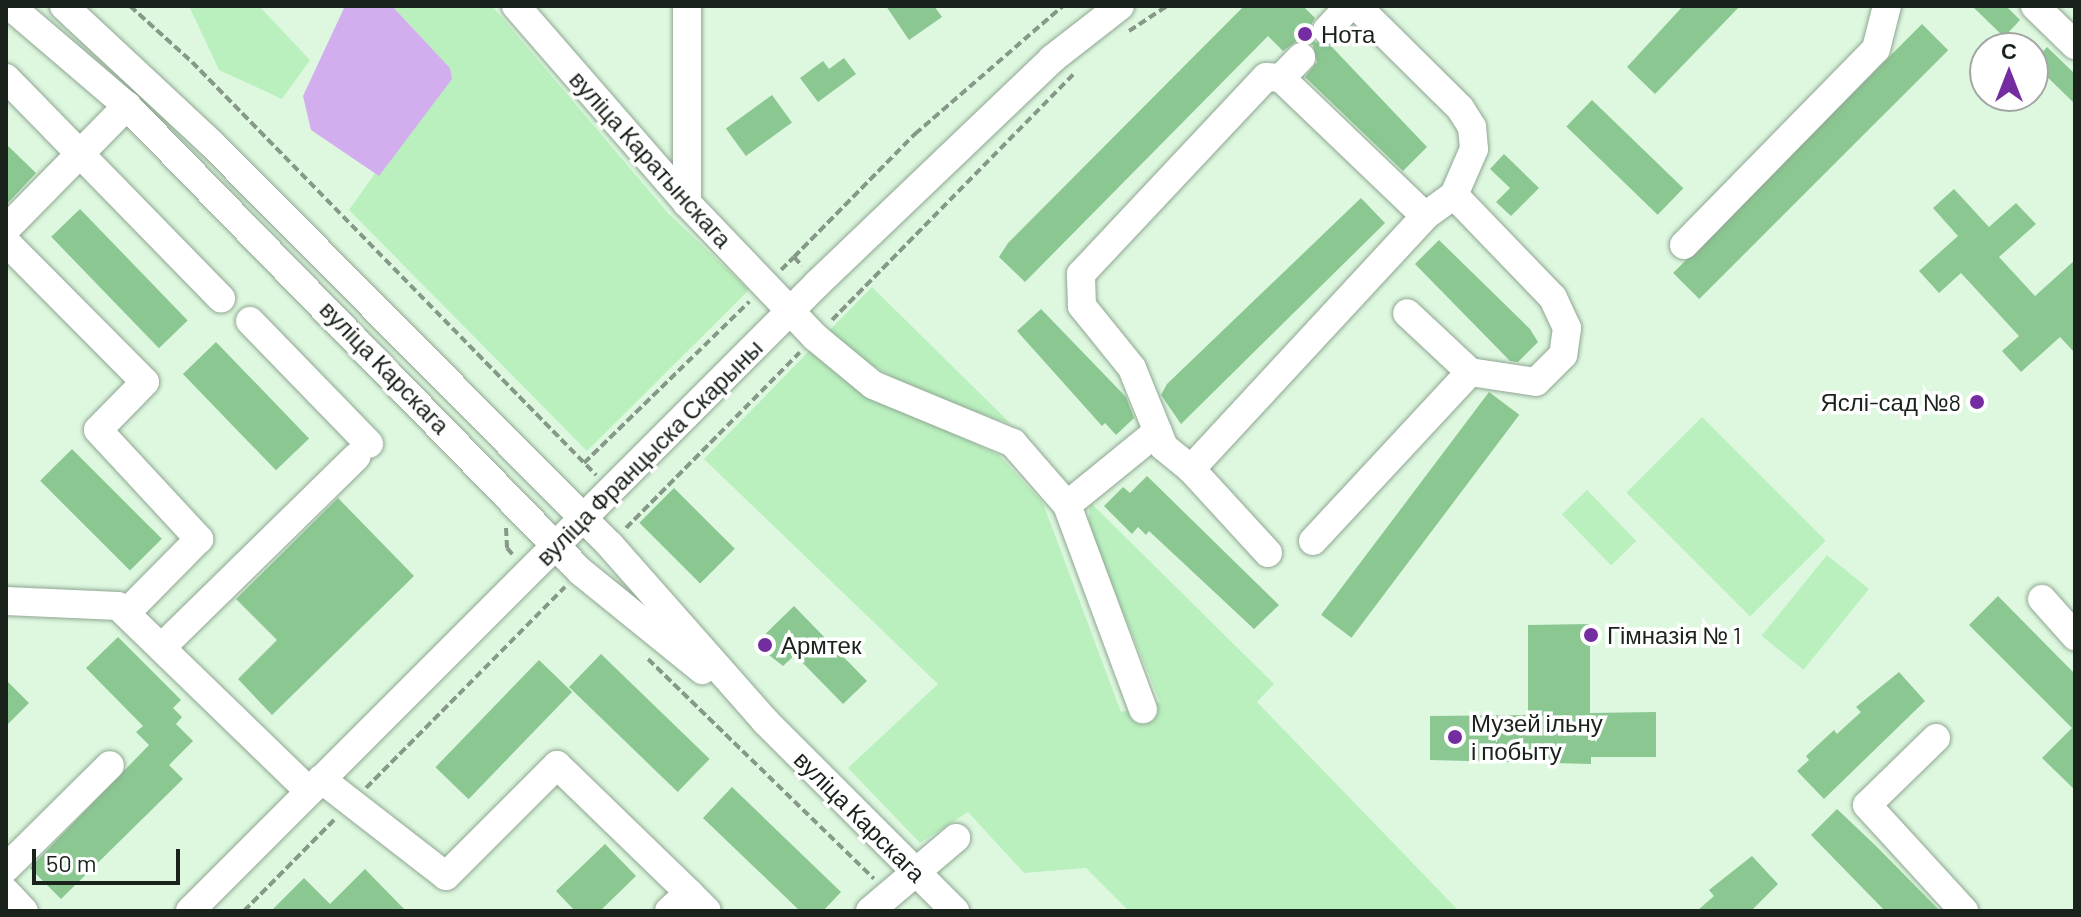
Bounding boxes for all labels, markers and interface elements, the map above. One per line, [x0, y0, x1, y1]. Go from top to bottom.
place label: Нота [1321, 20, 1375, 48]
marker: Нота [1296, 25, 1314, 43]
north arrow [1969, 32, 2049, 112]
text: С [2001, 37, 2017, 63]
street label: вуліца Каратынскага [564, 65, 738, 253]
street label: вуліца Карскага [314, 295, 456, 439]
street label: вуліца Францыска Скарыны [530, 333, 768, 571]
place label: Яслі-сад №8 [1820, 388, 1961, 416]
marker: Яслі-сад №8 [1968, 393, 1986, 411]
place label: Гімназія № 1 [1607, 621, 1741, 649]
marker: Гімназія № 1 [1582, 626, 1600, 644]
place label: Армтек [781, 631, 861, 659]
marker: Армтек [756, 636, 774, 654]
place label: Музей ільну і побыту [1471, 709, 1603, 765]
marker: Музей ільну і побыту [1446, 728, 1464, 746]
street label: вуліца Карскага [788, 744, 932, 888]
scale bar [36, 833, 184, 883]
text: 50 m [46, 848, 97, 877]

